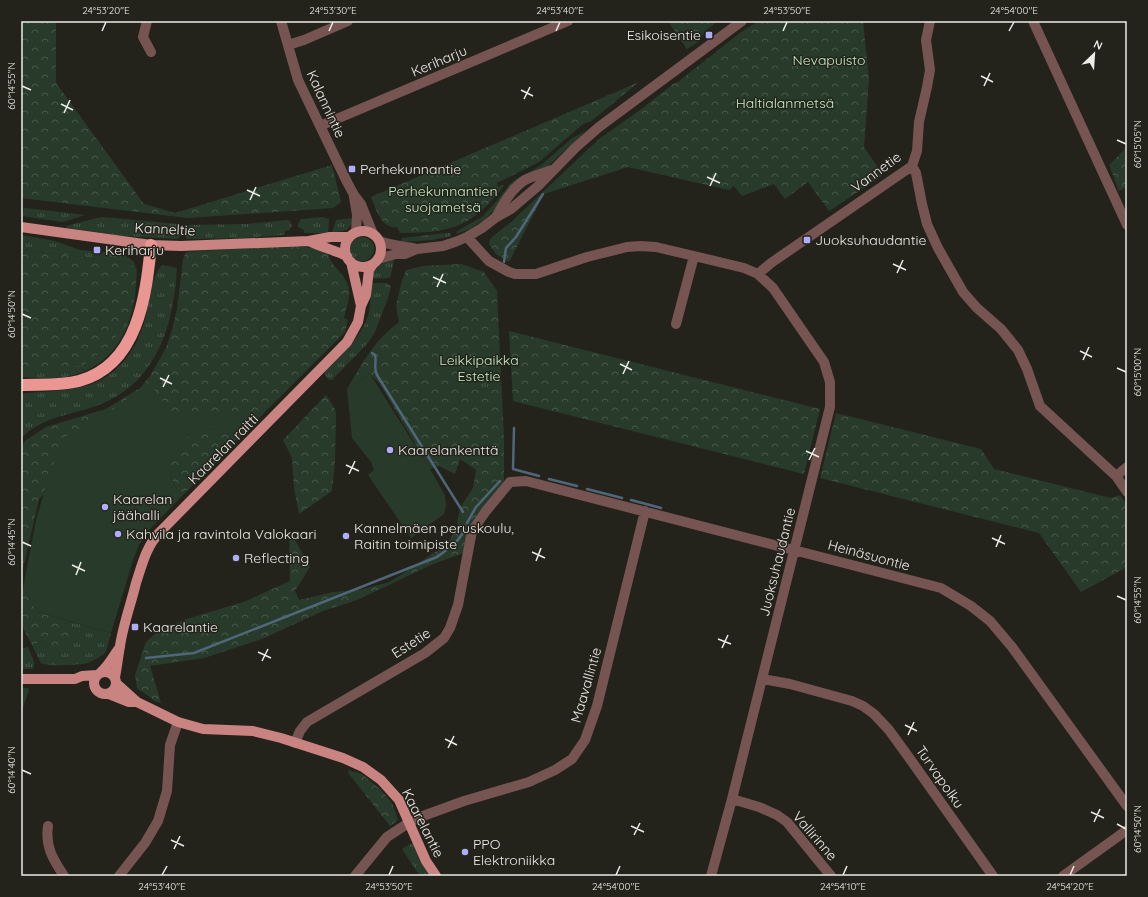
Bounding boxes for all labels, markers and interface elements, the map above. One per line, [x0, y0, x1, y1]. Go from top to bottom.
text: 24°53'20"E [82, 4, 130, 17]
text: 24°53'30"E [309, 4, 357, 17]
text: 24°53'40"E [536, 4, 584, 17]
text: 24°53'50"E [763, 4, 811, 17]
text: 24°54'00"E [990, 4, 1038, 17]
place label: Esikoisentie [627, 26, 701, 44]
marker: Esikoisentie [704, 30, 714, 40]
north arrow [1074, 34, 1114, 74]
text: N [1092, 37, 1105, 53]
street label: Keriharju [408, 41, 470, 81]
park label: Nevapuisto [792, 51, 866, 69]
text: 60°14'55"N [5, 62, 18, 110]
street label: Kalannintie [303, 67, 350, 141]
park label: Haltialanmetsä [736, 94, 834, 112]
text: 60°15'05"N [1131, 120, 1144, 168]
street label: Vannetie [848, 148, 905, 196]
place label: Perhekunnantie [360, 160, 461, 178]
marker: Perhekunnantie [347, 164, 357, 174]
park label: Perhekunnantien suojametsä [388, 182, 498, 216]
street label: Kanneltie [134, 218, 196, 240]
place label: Juoksuhaudantie [815, 231, 926, 249]
marker: Juoksuhaudantie [802, 235, 812, 245]
place label: Keriharju [105, 241, 164, 259]
marker: Keriharju [92, 245, 102, 255]
text: 60°14'50"N [5, 290, 18, 338]
text: 60°15'00"N [1131, 348, 1144, 396]
park label: Leikkipaikka Estetie [439, 351, 519, 385]
street label: Kaarelan raitti [184, 410, 262, 488]
place label: Kaarelankenttä [398, 441, 499, 459]
marker: Kaarelankenttä [385, 445, 395, 455]
place label: Kaarelan jäähalli [112, 490, 172, 524]
marker: Kaarelan jäähalli [100, 502, 110, 512]
street label: Juoksuhaudantie [755, 506, 799, 618]
text: 60°14'45"N [5, 518, 18, 566]
place label: Kannelmäen peruskoulu, Raitin toimipiste [354, 519, 514, 553]
place label: Kahvila ja ravintola Valokaari [126, 525, 317, 543]
marker: Kahvila ja ravintola Valokaari [113, 529, 123, 539]
marker: Kannelmäen peruskoulu, Raitin toimipiste [341, 531, 351, 541]
street label: Heinäsuontie [826, 535, 912, 575]
place label: Reflecting [244, 549, 309, 567]
marker: Reflecting [231, 553, 241, 563]
text: 60°14'55"N [1131, 576, 1144, 624]
place label: Kaarelantie [143, 618, 218, 636]
marker: Kaarelantie [130, 622, 140, 632]
street label: Estetie [388, 624, 434, 662]
street label: Maavallintie [567, 645, 605, 725]
street label: Turvapolku [912, 742, 968, 812]
text: 60°14'40"N [5, 746, 18, 794]
street label: Kaarelantie [398, 786, 448, 861]
text: 60°14'50"N [1131, 805, 1144, 853]
street label: Vallirinne [789, 808, 841, 864]
place label: PPO Elektroniikka [473, 835, 555, 869]
marker: PPO Elektroniikka [460, 847, 470, 857]
text: 24°53'40"E [138, 880, 186, 893]
text: 24°53'50"E [365, 880, 413, 893]
text: 24°54'00"E [592, 880, 640, 893]
text: 24°54'10"E [820, 880, 866, 893]
text: 24°54'20"E [1046, 880, 1094, 893]

